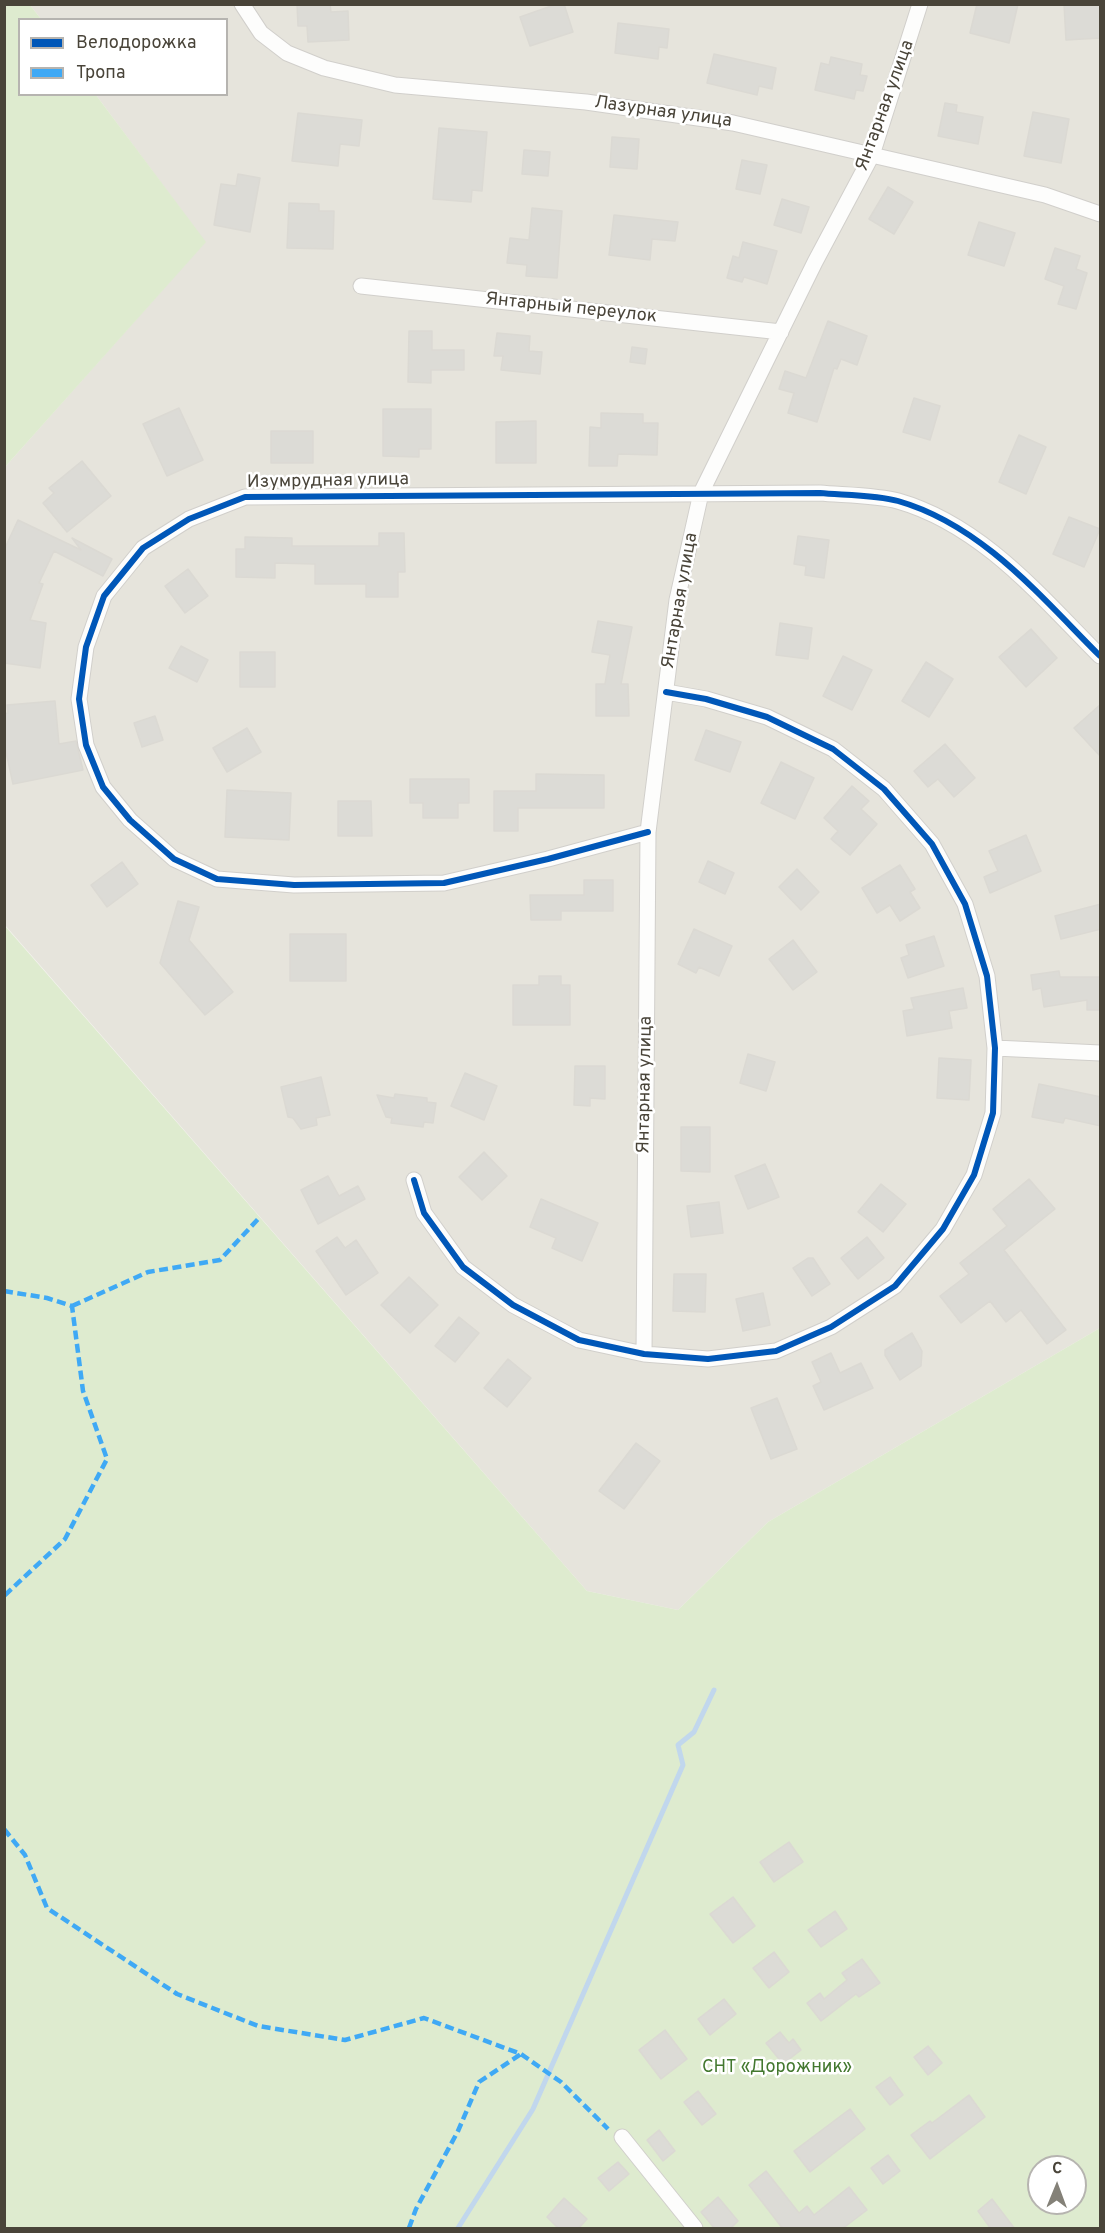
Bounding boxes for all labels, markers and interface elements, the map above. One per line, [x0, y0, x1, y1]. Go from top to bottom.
legend [18, 18, 228, 96]
text: Велодорожка [76, 32, 196, 55]
street label: Янтарная улица [852, 37, 920, 175]
text: Тропа [76, 62, 125, 85]
street label: Лазурная улица [593, 93, 733, 133]
street label: Янтарный переулок [484, 289, 658, 329]
street label: Изумрудная улица [247, 470, 409, 494]
street label: Янтарная улица [658, 531, 704, 671]
street label: Янтарная улица [634, 1016, 658, 1154]
park label: СНТ «Дорожник» [702, 2057, 852, 2079]
north arrow [1027, 2155, 1087, 2215]
text: С [1052, 2159, 1063, 2179]

